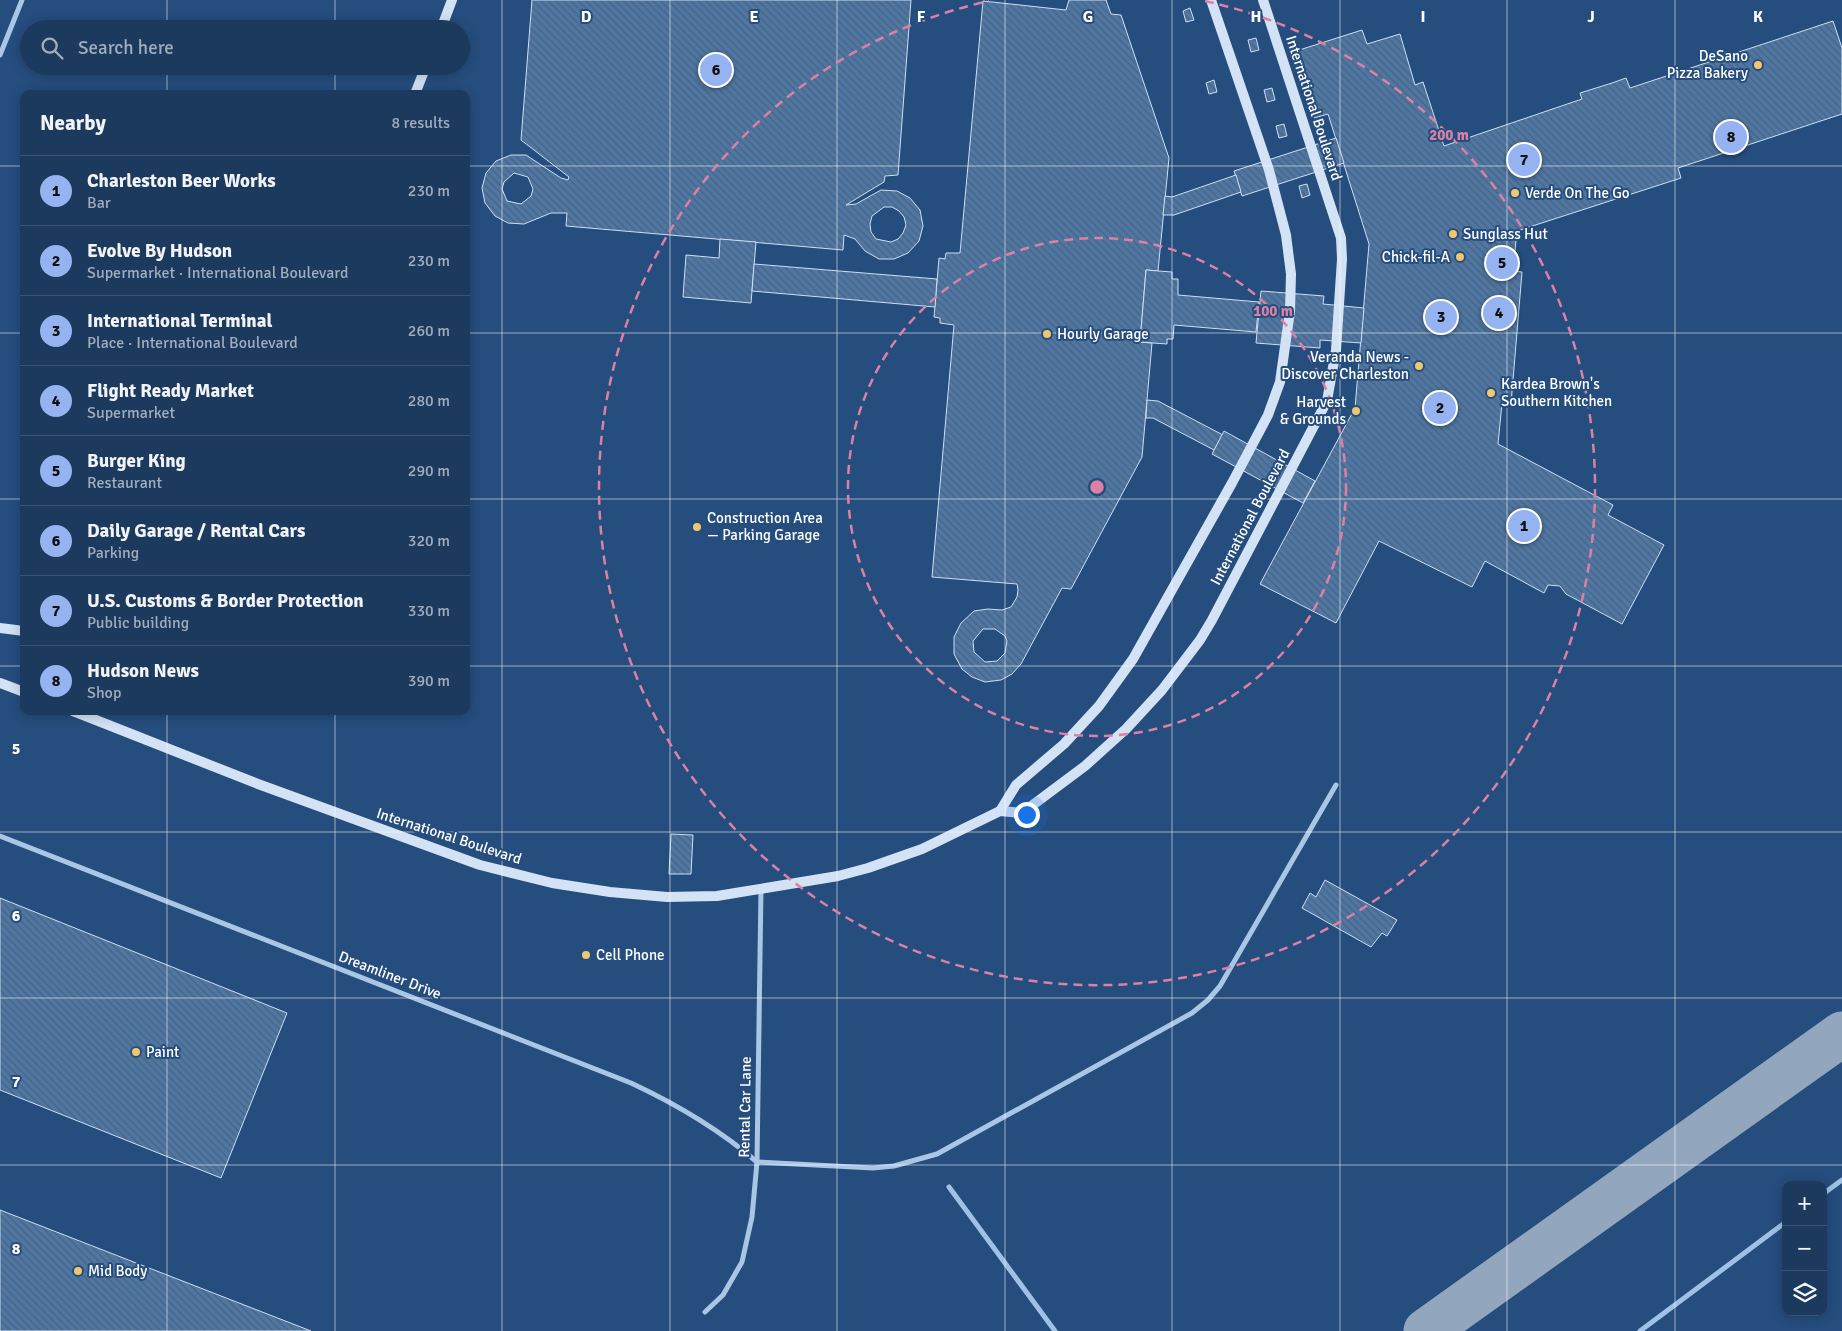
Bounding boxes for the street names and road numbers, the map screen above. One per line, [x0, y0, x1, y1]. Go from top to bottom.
street label: International Boulevard [1282, 33, 1346, 183]
street label: International Boulevard [1206, 446, 1294, 588]
street label: International Boulevard [374, 804, 524, 868]
street label: Dreamliner Drive [336, 947, 444, 1003]
street label: Rental Car Lane [735, 1056, 755, 1158]

